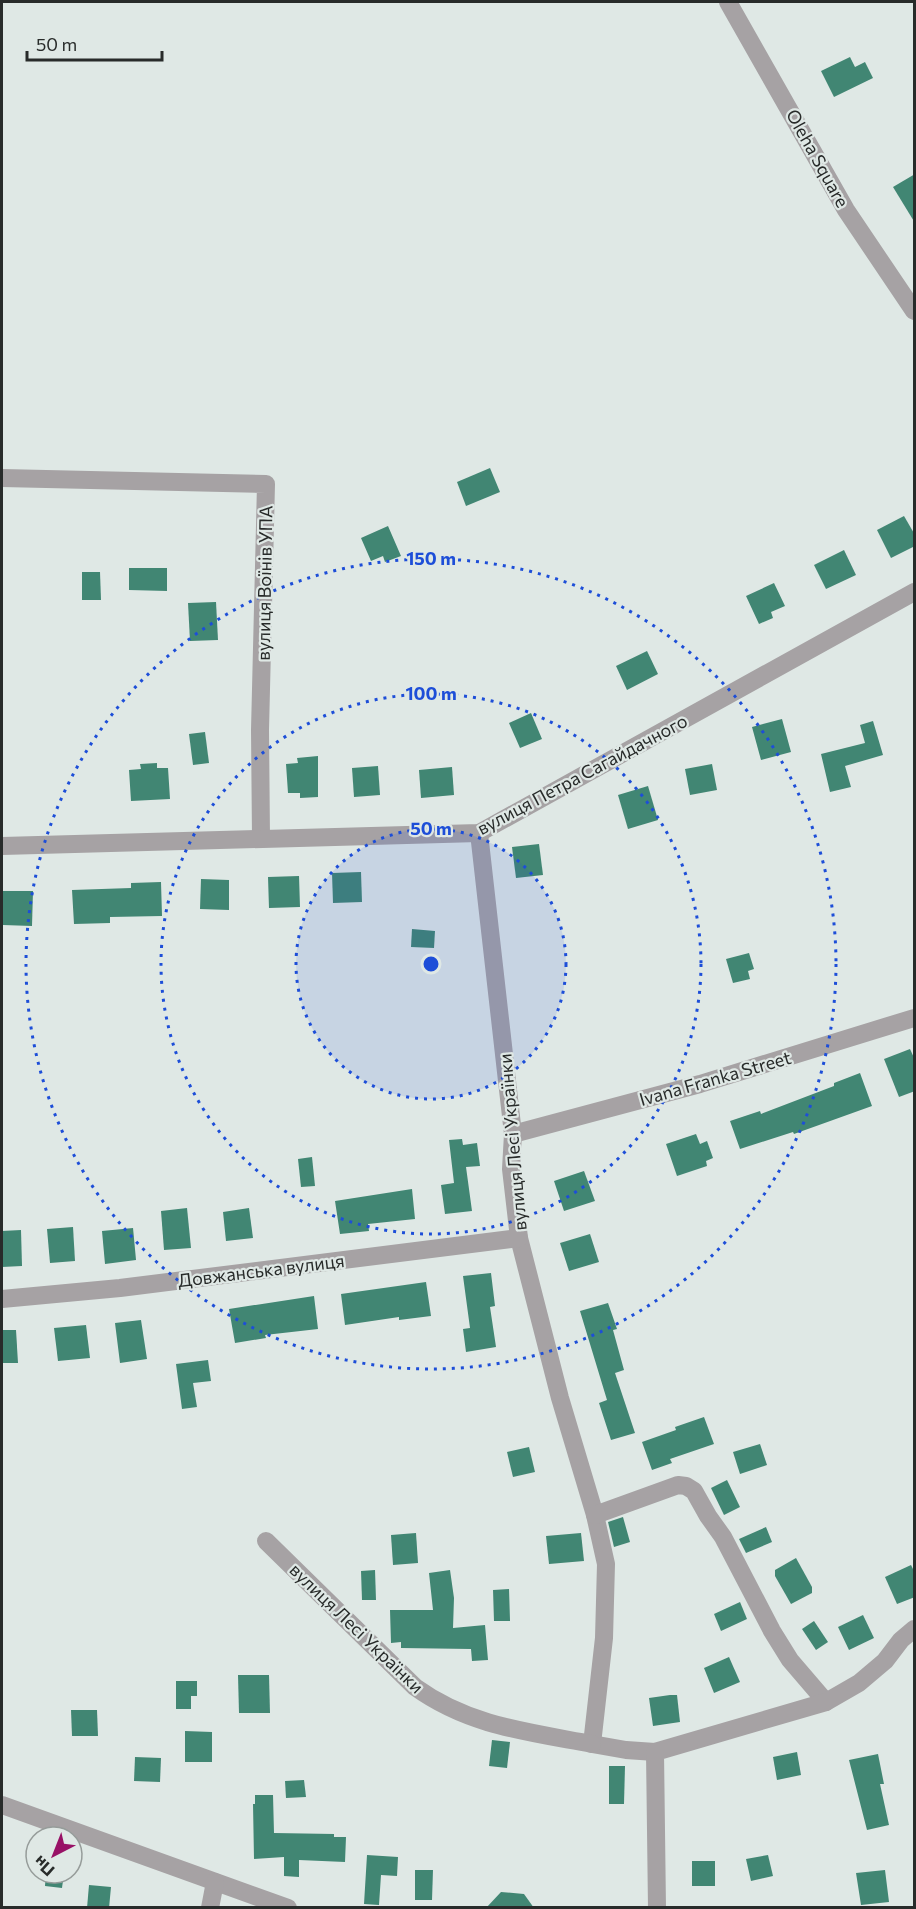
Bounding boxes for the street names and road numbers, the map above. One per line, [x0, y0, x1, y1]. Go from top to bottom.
street label: Oleha Square [782, 105, 854, 211]
street label: вулиця Воїнів УПА [252, 505, 276, 661]
street label: вулиця Петра Сагайдачного [473, 709, 691, 839]
street label: Ivana Franka Street [637, 1046, 793, 1110]
street label: вулиця Лесі Українки [493, 1053, 531, 1231]
street label: Довжанська вулиця [176, 1249, 346, 1291]
street label: вулиця Лесі Українки [285, 1558, 429, 1698]

